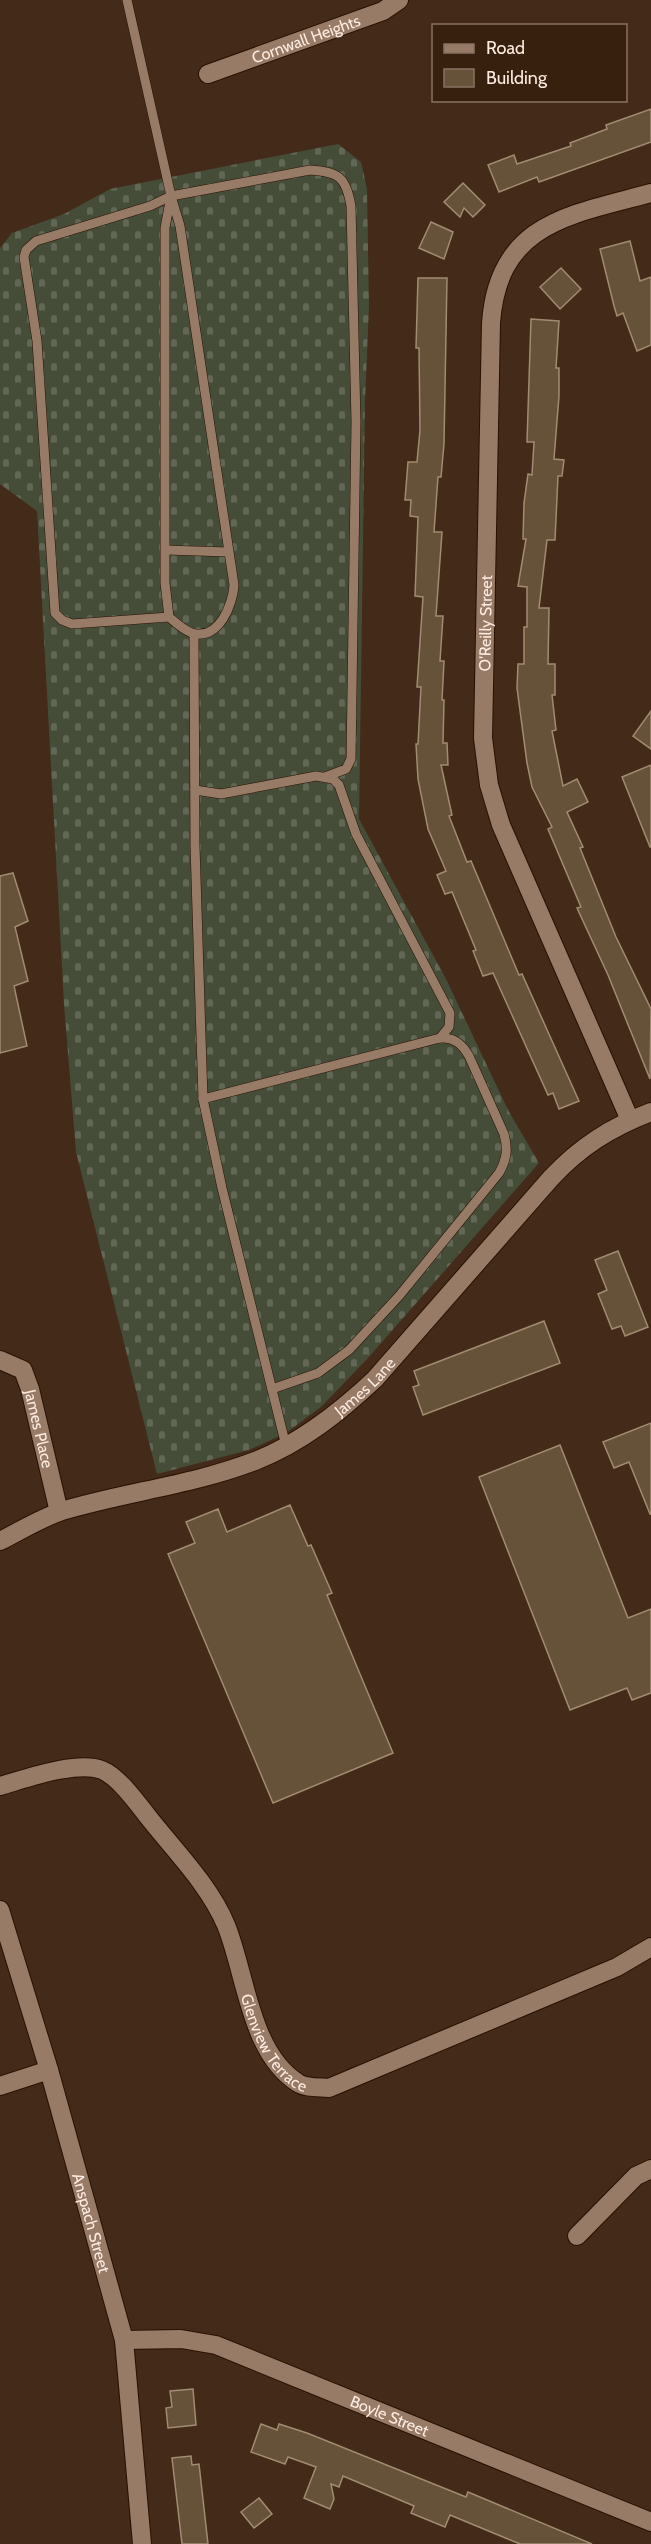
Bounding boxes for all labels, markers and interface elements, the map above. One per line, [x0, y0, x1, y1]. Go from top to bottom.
street label: Cornwall Heights [249, 11, 363, 67]
legend [432, 24, 627, 102]
text: Road [486, 37, 525, 59]
text: Building [486, 67, 548, 89]
street label: O'Reilly Street [475, 574, 496, 672]
street label: James Lane [330, 1354, 400, 1421]
street label: James Place [20, 1387, 57, 1470]
street label: Glenview Terrace [237, 1992, 309, 2096]
street label: Anspach Street [68, 2171, 114, 2276]
street label: Boyle Street [347, 2392, 432, 2441]

